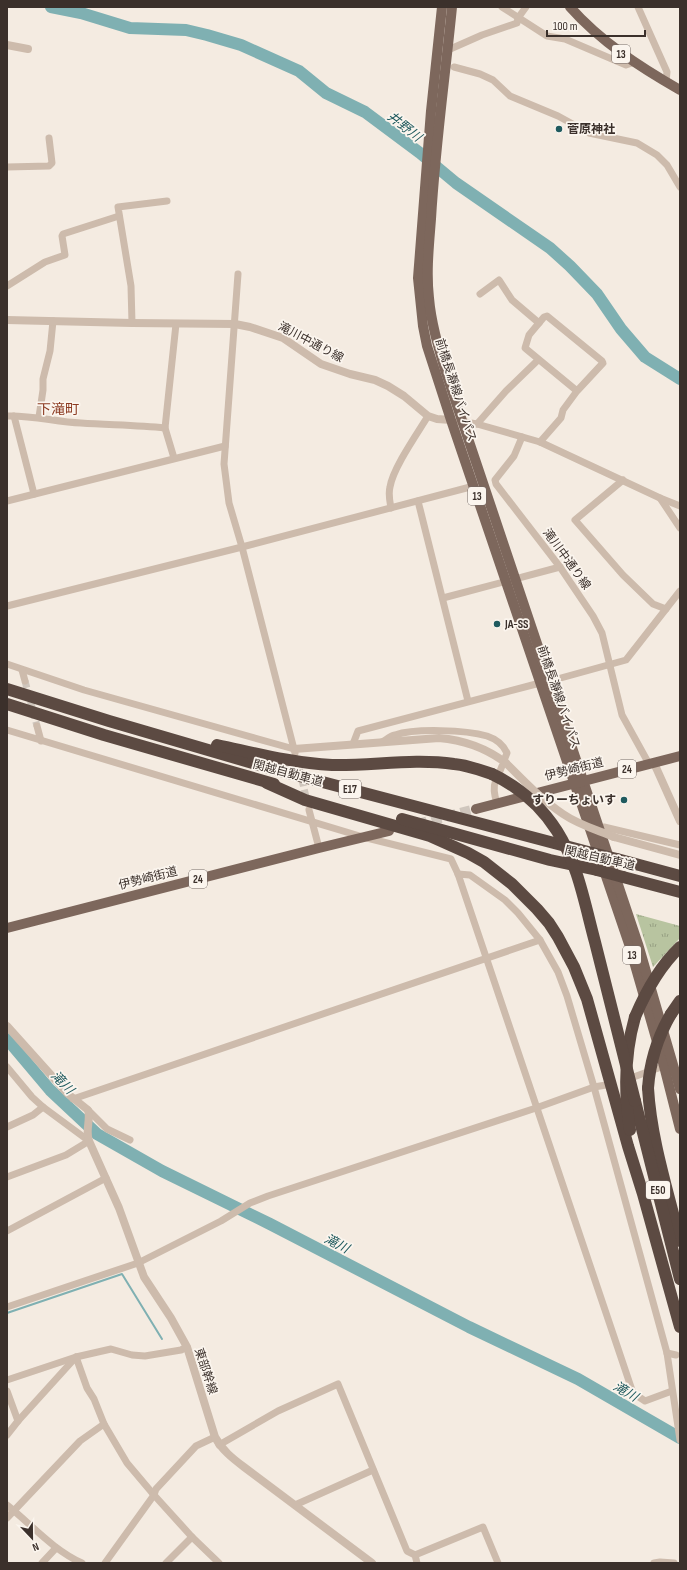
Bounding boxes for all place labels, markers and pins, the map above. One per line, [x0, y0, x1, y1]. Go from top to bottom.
place label: 菅原神社 [567, 122, 615, 137]
marker: 菅原神社 [554, 124, 564, 134]
place label: JA-SS [504, 617, 529, 632]
marker: JA-SS [492, 619, 502, 629]
place label: すりーちょいす [532, 793, 616, 808]
marker: すりーちょいす [619, 795, 629, 805]

